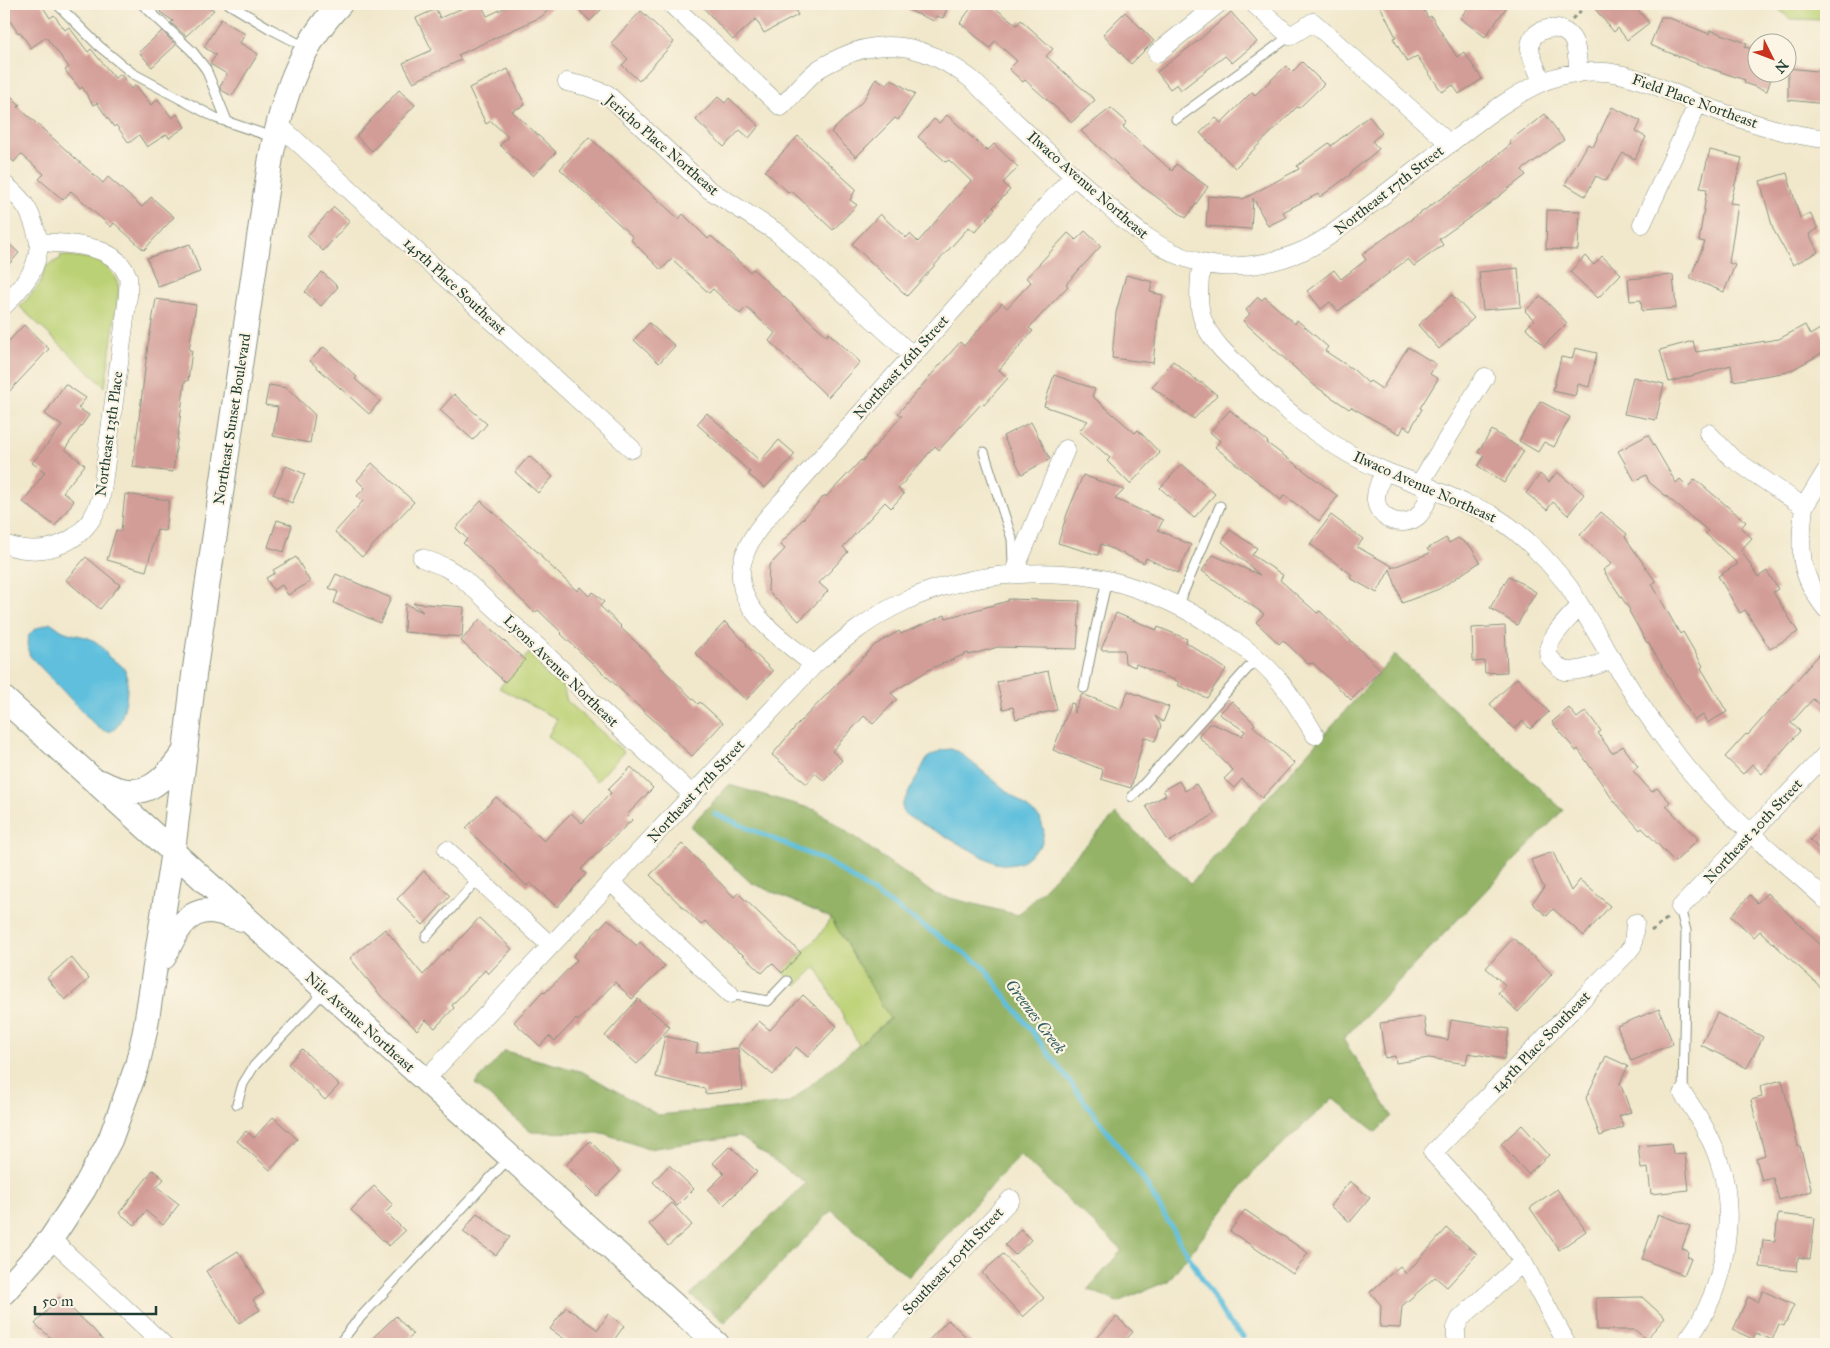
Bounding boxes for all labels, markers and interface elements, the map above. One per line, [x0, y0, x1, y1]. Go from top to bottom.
north arrow [1748, 32, 1798, 82]
text: N [1771, 56, 1792, 77]
street label: Field Place Northeast [1630, 70, 1761, 132]
street label: Jericho Place Northeast [599, 89, 723, 200]
street label: Ilwaco Avenue Northeast [1024, 127, 1153, 243]
street label: Northeast 17th Street [1331, 141, 1448, 238]
street label: 145th Place Southeast [400, 234, 511, 339]
street label: Northeast 16th Street [850, 311, 953, 423]
street label: Northeast Sunset Boulevard [210, 332, 255, 506]
street label: Northeast 13th Place [91, 370, 127, 498]
street label: Ilwaco Avenue Northeast [1351, 447, 1500, 527]
street label: Lyons Avenue Northeast [500, 611, 623, 731]
street label: Northeast 17th Street [644, 735, 749, 846]
street label: Northeast 20th Street [1700, 775, 1806, 887]
street label: Nile Avenue Northeast [302, 968, 419, 1076]
water label: Greenes Creek [1001, 975, 1070, 1057]
street label: 145th Place Southeast [1488, 987, 1595, 1097]
street label: Southeast 105th Street [899, 1203, 1008, 1318]
scale bar [35, 1283, 156, 1315]
text: 50 m [42, 1292, 74, 1310]

